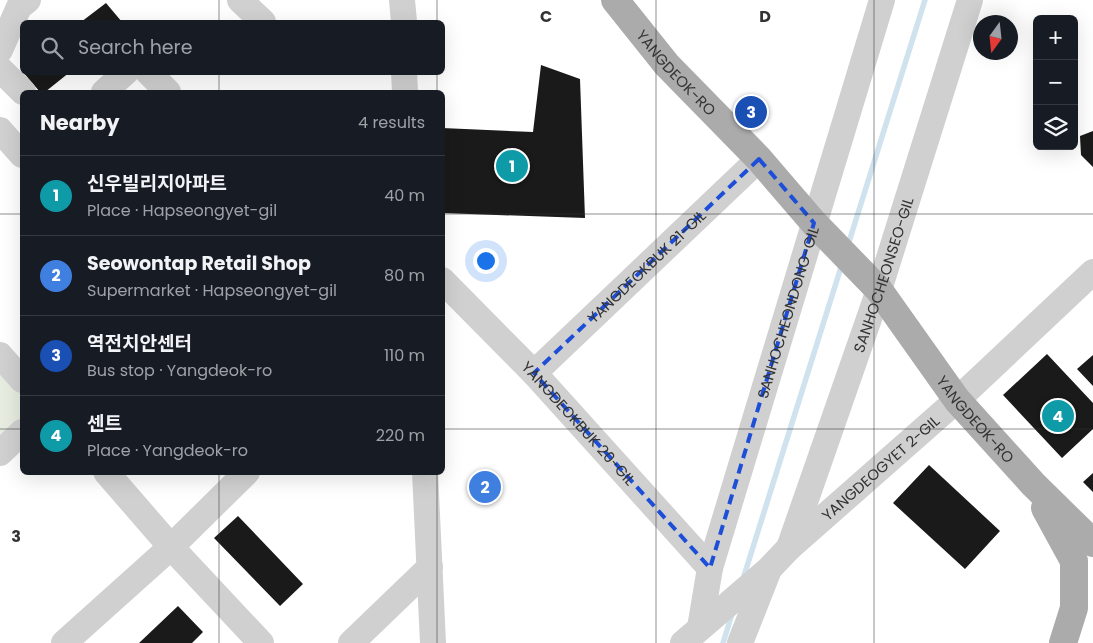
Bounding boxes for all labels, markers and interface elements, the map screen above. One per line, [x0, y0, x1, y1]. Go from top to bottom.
text: C [540, 5, 552, 28]
text: D [759, 5, 771, 28]
north arrow [973, 15, 1018, 60]
map controls [1033, 15, 1078, 150]
button: + [1033, 15, 1078, 60]
search box [20, 20, 445, 75]
street label: YANGDEOK-RO [632, 25, 721, 120]
icon: search [38, 34, 66, 62]
text: Search here [78, 34, 192, 61]
button: − [1033, 60, 1078, 105]
pin: 3 [735, 93, 767, 131]
button: layers [1033, 105, 1078, 150]
text: Nearby [40, 108, 120, 137]
text: 4 results [358, 111, 425, 134]
pin: 1 [496, 147, 528, 185]
text: 신우빌리지아파트 [87, 170, 227, 197]
text: 1 [53, 184, 59, 207]
text: 40 m [384, 184, 425, 207]
street label: SANHOCHEONSEO-GIL [848, 194, 918, 355]
text: Place · Hapseongyet-gil [87, 199, 277, 222]
street label: YANGDEOKBUK 21-GIL [583, 204, 710, 328]
street label: SANHOCHEONDONG-GIL [752, 223, 823, 401]
your location [473, 248, 499, 274]
text: Seowontap Retail Shop [87, 250, 311, 277]
text: 2 [51, 264, 61, 287]
text: 80 m [384, 264, 425, 287]
text: Supermarket · Hapseongyet-gil [87, 279, 337, 302]
text: 역전치안센터 [87, 330, 192, 357]
text: 3 [51, 344, 61, 367]
text: 110 m [384, 344, 425, 367]
street label: YANGDEOKBUK 20-GIL [517, 356, 641, 490]
text: Bus stop · Yangdeok-ro [87, 359, 272, 382]
street label: YANGDEOK-RO [932, 371, 1020, 468]
pin: 4 [1042, 397, 1074, 435]
text: 센트 [87, 410, 122, 437]
street label: YANGDEOGYET 2-GIL [817, 410, 944, 525]
text: 4 [51, 424, 61, 447]
text: 220 m [376, 424, 425, 447]
text: Place · Yangdeok-ro [87, 439, 248, 462]
pin: 2 [469, 468, 501, 506]
text: 3 [11, 525, 21, 548]

